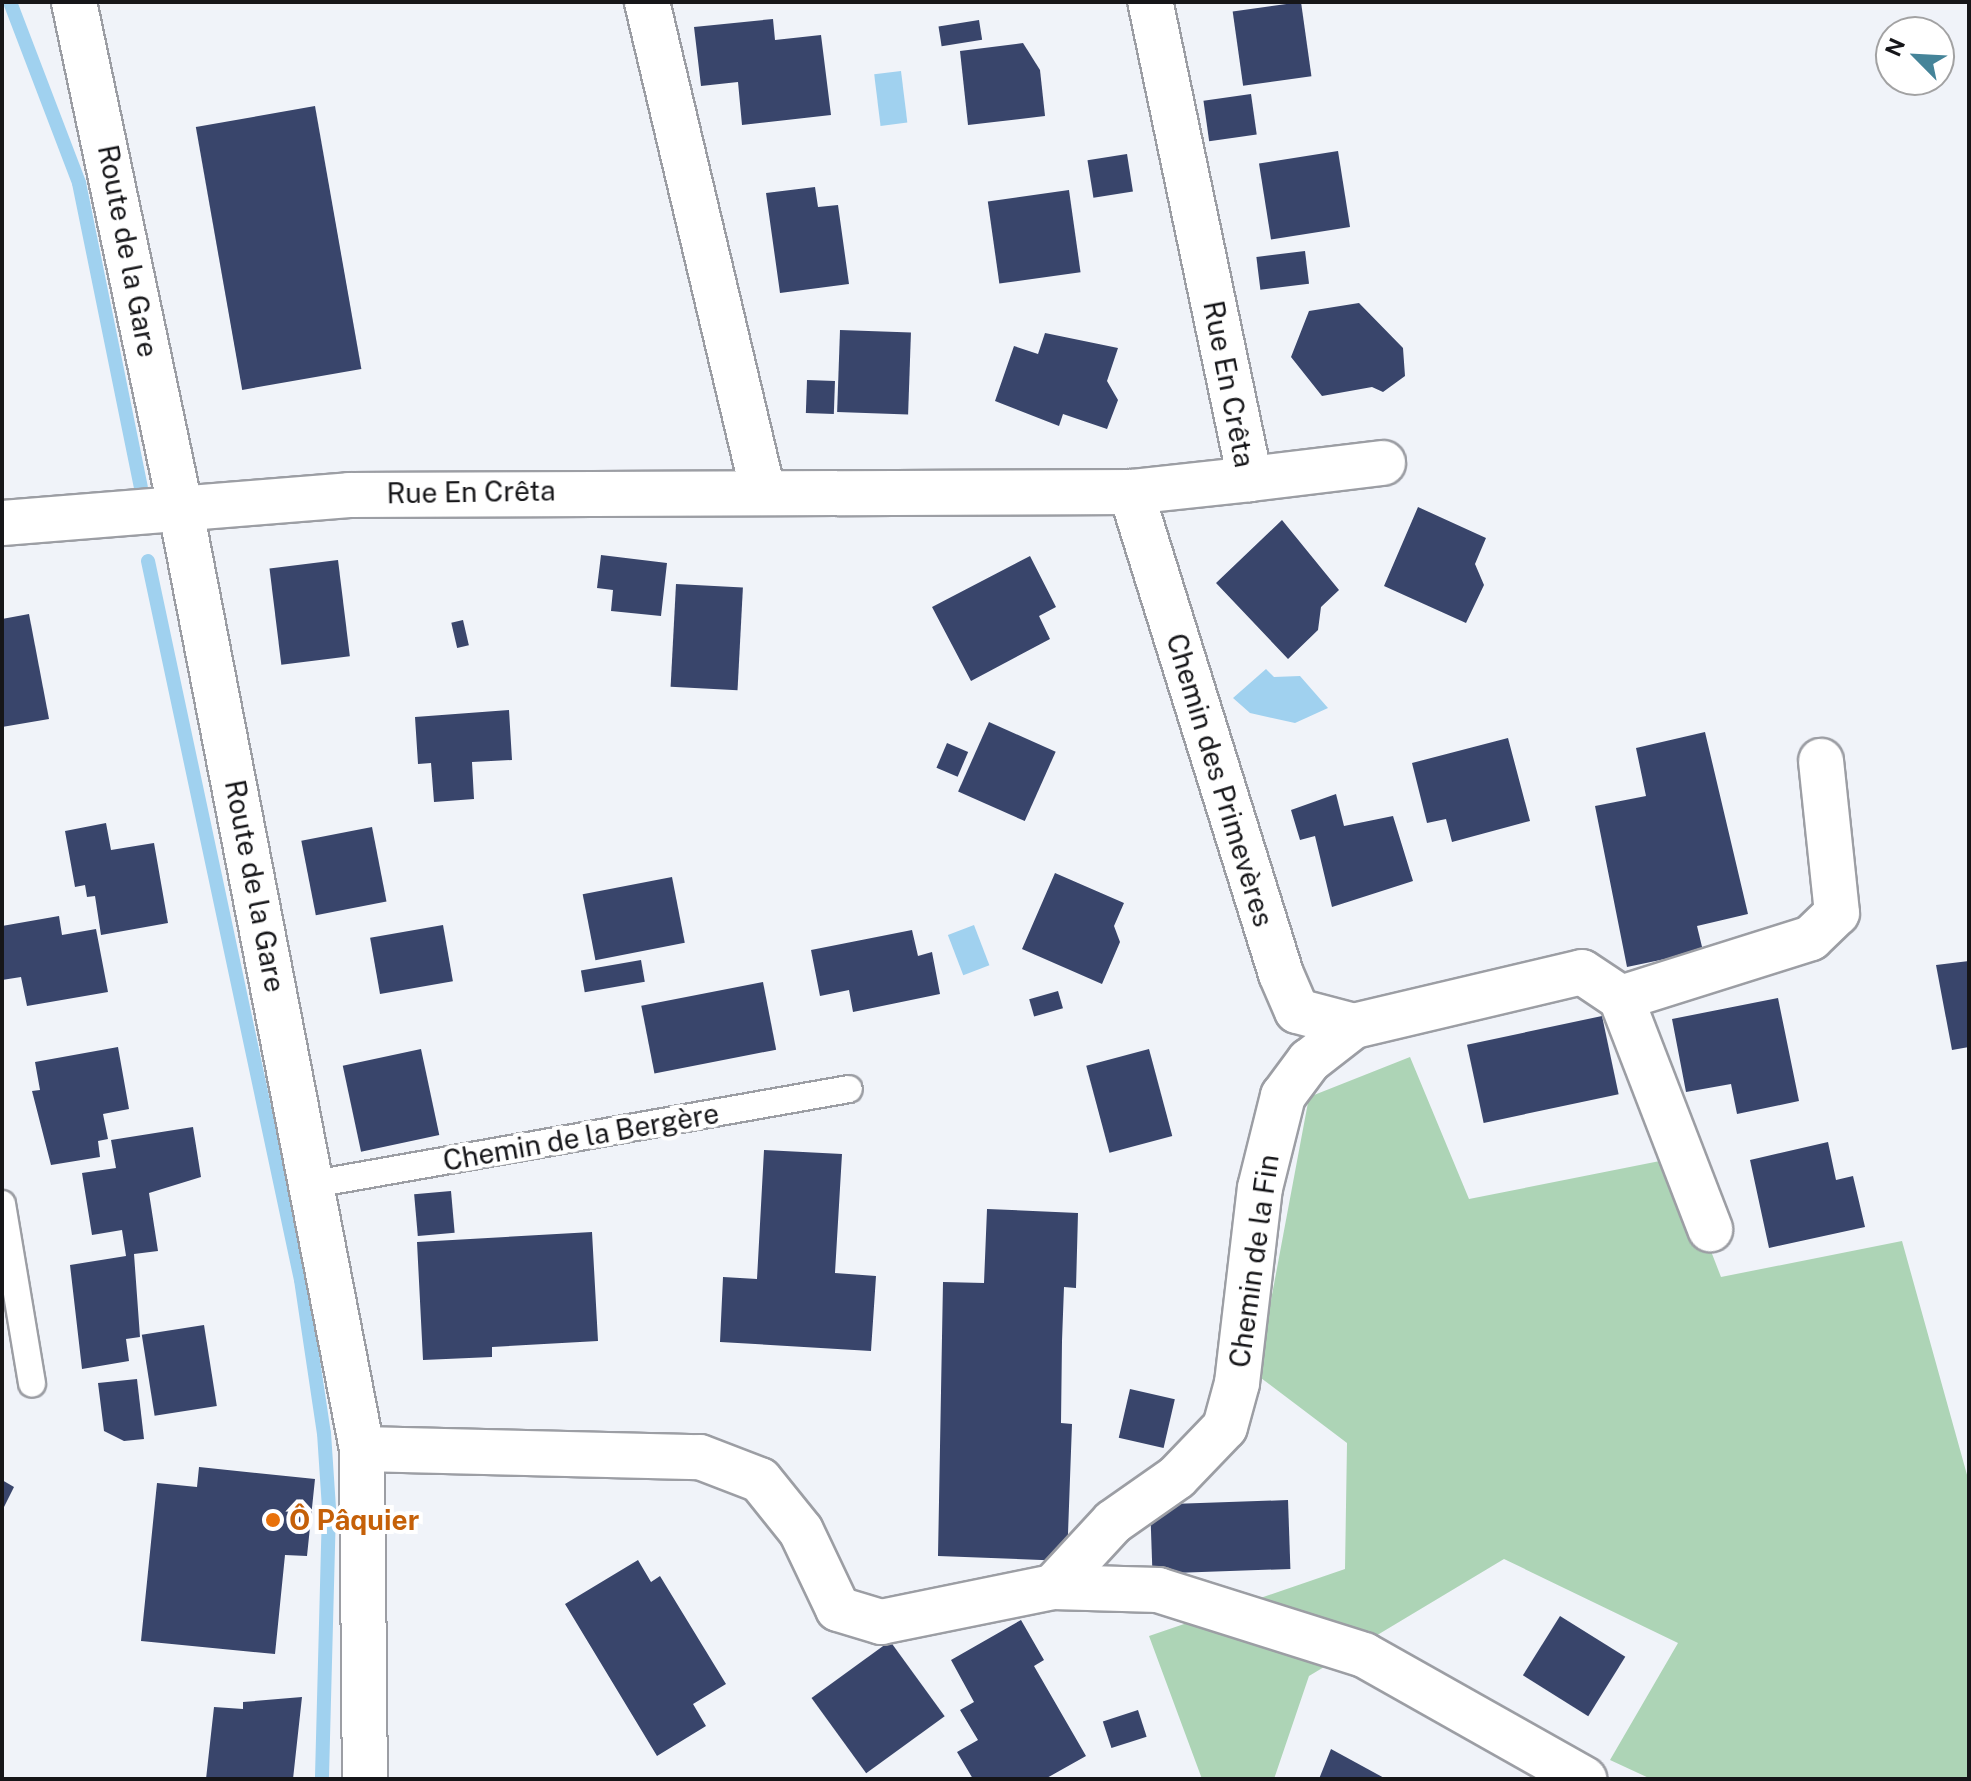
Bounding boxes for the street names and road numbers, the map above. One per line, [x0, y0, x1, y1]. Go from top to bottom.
street label: Route de la Gare [91, 142, 165, 360]
street label: Rue En Crêta [1196, 298, 1262, 470]
street label: Rue En Crêta [386, 474, 556, 510]
street label: Chemin des Primevères [1159, 629, 1281, 931]
street label: Route de la Gare [218, 777, 292, 995]
street label: Chemin de la Bergère [440, 1096, 722, 1178]
street label: Chemin de la Fin [1222, 1152, 1286, 1370]

